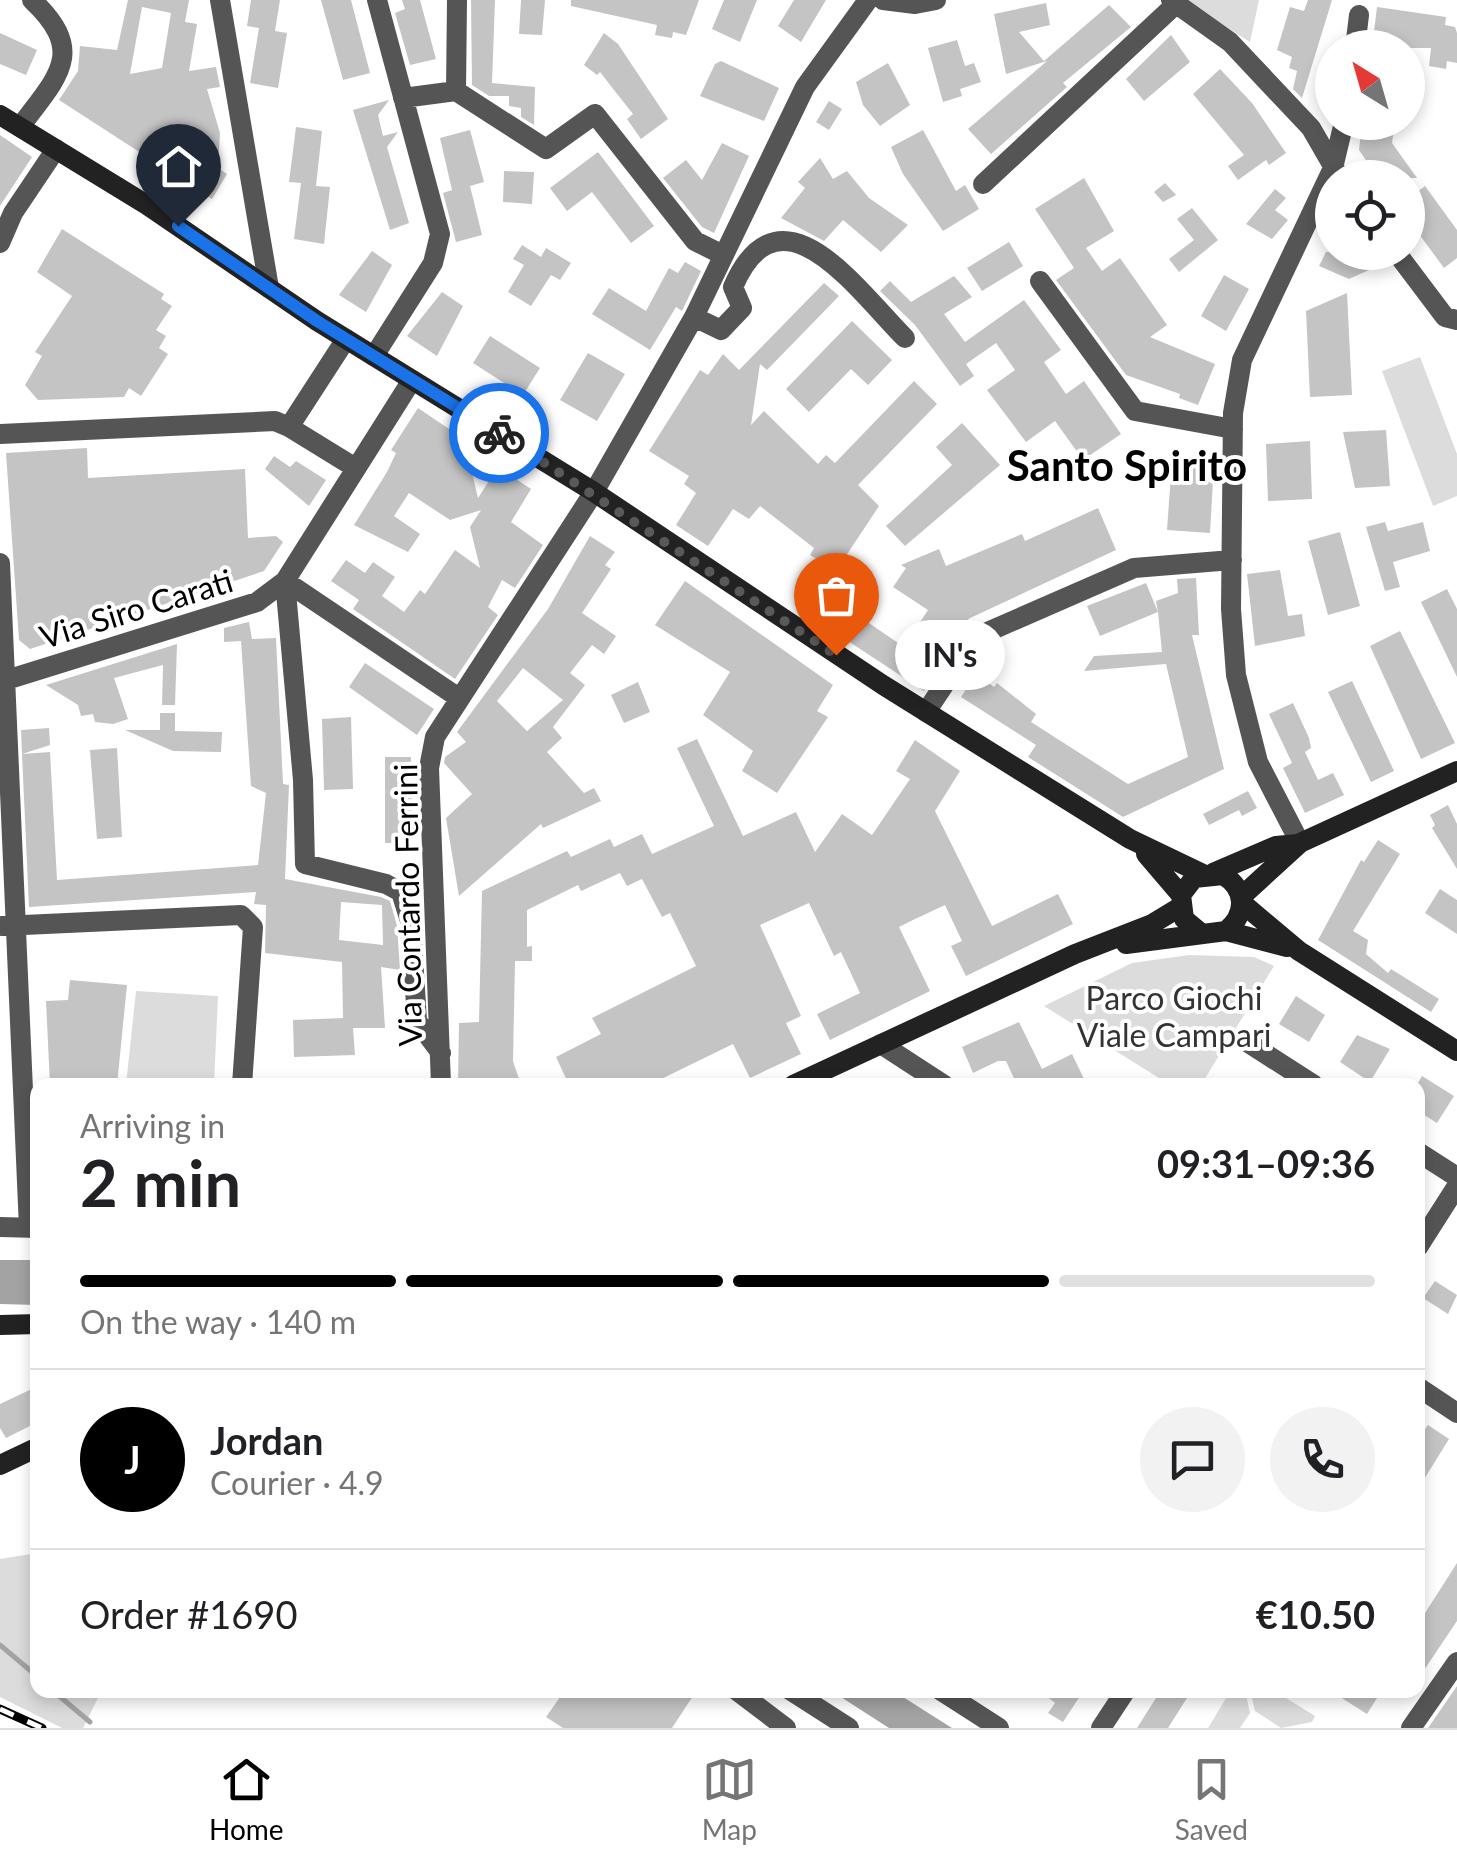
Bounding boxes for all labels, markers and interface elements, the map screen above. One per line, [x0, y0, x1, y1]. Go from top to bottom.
north arrow [1315, 30, 1425, 140]
map controls [1315, 30, 1425, 270]
pin [136, 124, 221, 227]
icon: home [151, 139, 206, 194]
button: locate [1315, 160, 1425, 270]
courier [449, 383, 549, 483]
icon: bike [472, 406, 527, 461]
district label: Santo Spirito [1007, 440, 1247, 490]
pin [794, 553, 879, 656]
street label: Via Siro Carati [35, 560, 237, 656]
icon: bag [809, 568, 864, 623]
callout: IN's [896, 620, 1006, 690]
text: IN's [923, 635, 977, 674]
street label: Via Contardo Ferrini [385, 763, 429, 1047]
park label: Parco Giochi Viale Campari [1077, 978, 1271, 1054]
text: Arriving in [80, 1106, 225, 1145]
text: 09:31–09:36 [1157, 1140, 1375, 1186]
text: 2 min [80, 1143, 241, 1221]
text: On the way · 140 m [80, 1302, 356, 1341]
button: chat [1140, 1407, 1245, 1512]
button: phone [1270, 1407, 1375, 1512]
text: Jordan [210, 1417, 323, 1463]
text: J [124, 1436, 141, 1482]
text: Courier · 4.9 [210, 1463, 384, 1502]
text: Order #1690 [80, 1591, 297, 1637]
text: €10.50 [1256, 1591, 1375, 1637]
tab: Home [209, 1752, 284, 1846]
tab: Map [702, 1752, 757, 1846]
tab: Saved [1175, 1752, 1248, 1846]

